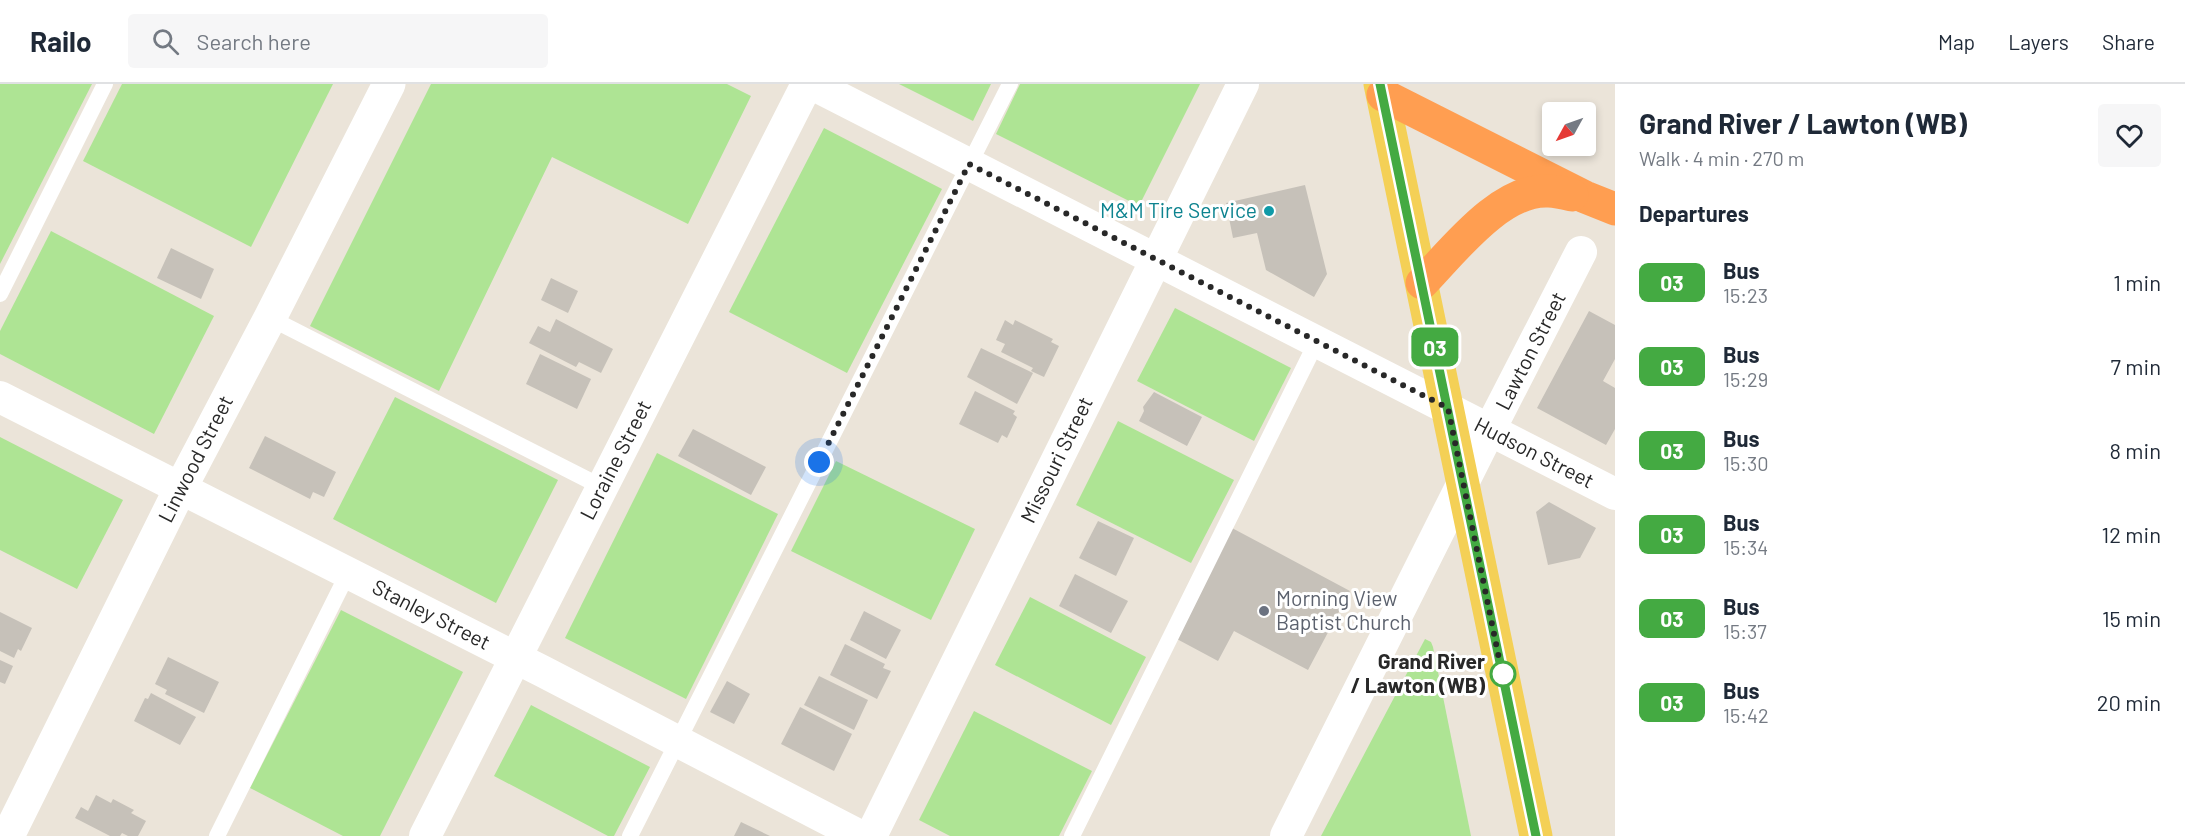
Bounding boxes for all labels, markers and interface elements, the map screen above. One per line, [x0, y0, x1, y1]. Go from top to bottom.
search box [128, 14, 548, 68]
text: Railo [30, 24, 92, 58]
icon: search [149, 25, 182, 58]
text: Search here [197, 28, 311, 54]
text: Map [1938, 29, 1975, 54]
text: Layers [2008, 29, 2069, 54]
text: Share [2102, 29, 2155, 54]
north arrow [1542, 102, 1596, 156]
map controls [1542, 102, 1596, 156]
button: heart [2098, 104, 2161, 167]
text: Grand River / Lawton (WB) [1639, 106, 1967, 140]
text: Walk · 4 min · 270 m [1639, 146, 1804, 170]
place label: M&M Tire Service [1100, 197, 1257, 222]
text: Departures [1639, 200, 1749, 226]
marker: M&M Tire Service [1262, 204, 1276, 218]
text: Bus [1723, 257, 1760, 283]
text: 1 min [2113, 269, 2161, 295]
text: 03 [1660, 270, 1684, 295]
text: 15:23 [1723, 283, 1768, 307]
street label: Lawton Street [1489, 287, 1570, 414]
line badge: 03 [1408, 328, 1462, 366]
text: 03 [1423, 335, 1447, 360]
text: Bus [1723, 341, 1760, 367]
text: 7 min [2111, 353, 2161, 379]
text: 03 [1660, 354, 1684, 379]
text: 15:29 [1723, 367, 1768, 391]
street label: Linwood Street [152, 391, 237, 526]
street label: Missouri Street [1014, 392, 1097, 527]
street label: Loraine Street [574, 395, 656, 523]
street label: Hudson Street [1471, 411, 1599, 493]
text: Bus [1723, 425, 1760, 451]
text: 8 min [2109, 437, 2161, 463]
text: 03 [1660, 438, 1684, 463]
your location [804, 447, 834, 477]
text: 15:30 [1723, 451, 1769, 475]
text: Bus [1723, 509, 1760, 535]
text: 12 min [2101, 521, 2161, 547]
text: 03 [1660, 522, 1684, 547]
text: 15:34 [1723, 535, 1768, 559]
street label: Stanley Street [369, 573, 495, 654]
place label: Morning View Baptist Church [1276, 585, 1411, 634]
text: Bus [1723, 593, 1760, 619]
marker: Morning View Baptist Church [1257, 604, 1271, 618]
text: 15 min [2102, 605, 2161, 631]
text: 03 [1660, 606, 1684, 631]
text: 15:37 [1723, 619, 1767, 643]
place label: Grand River / Lawton (WB) [1351, 648, 1486, 697]
marker: Grand River / Lawton (WB) [1490, 661, 1516, 687]
text: Bus [1723, 677, 1760, 703]
text: 20 min [2097, 689, 2161, 715]
text: 03 [1660, 690, 1684, 715]
text: 15:42 [1723, 703, 1769, 727]

